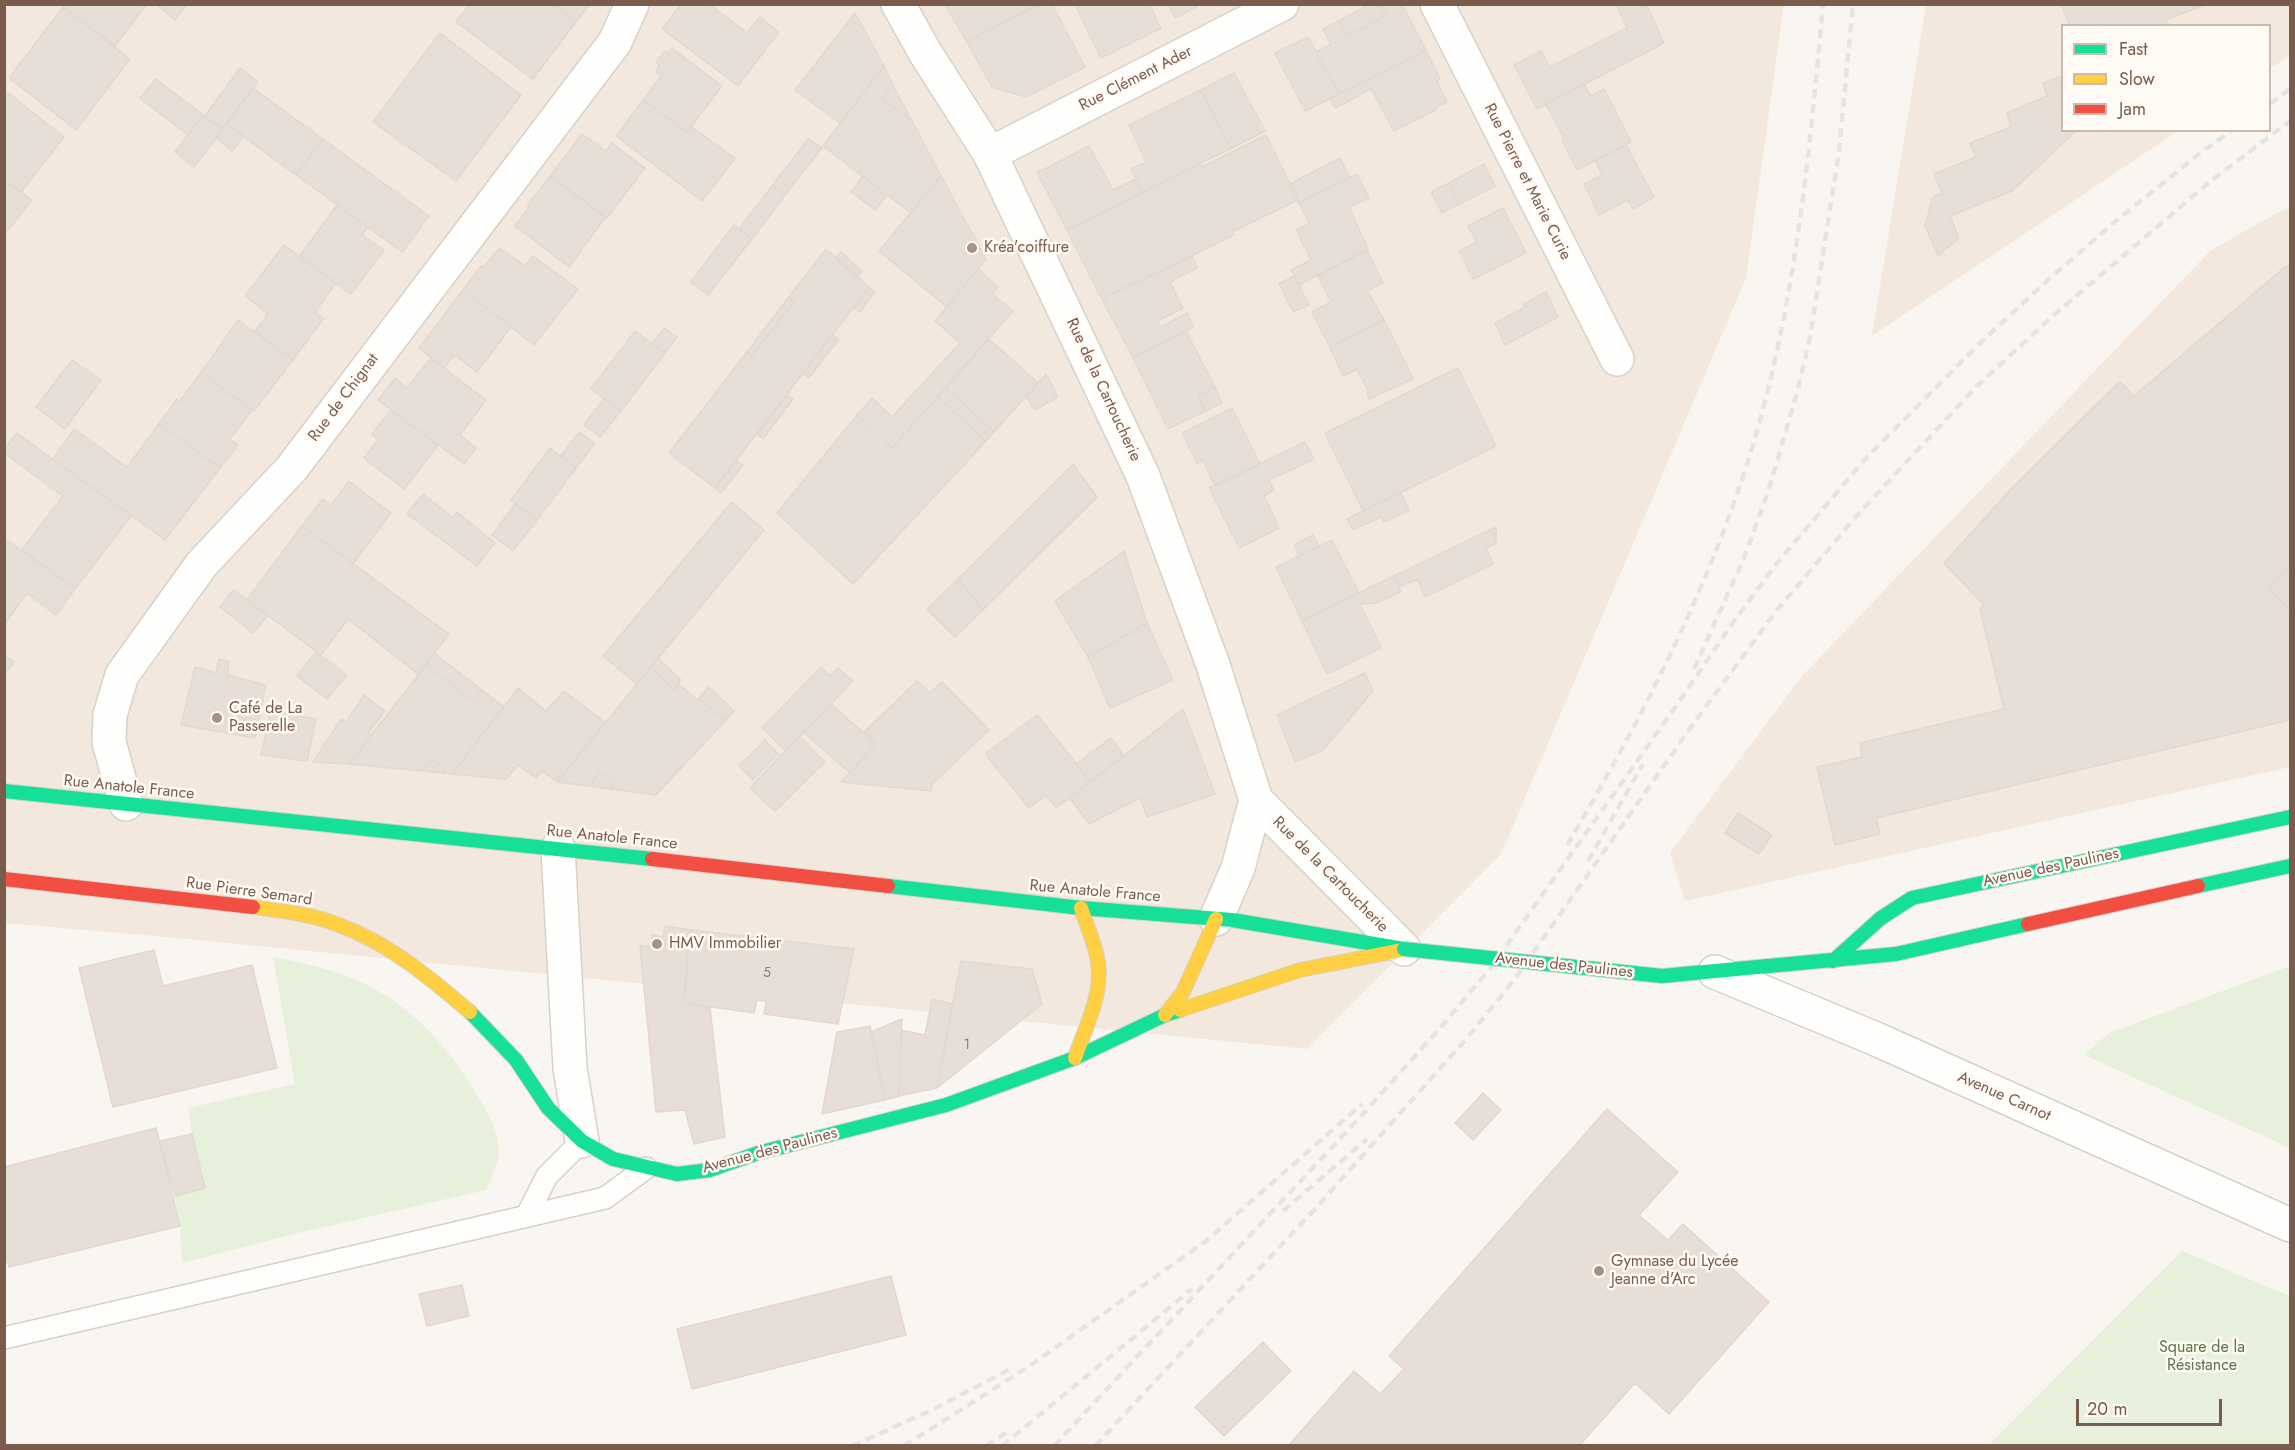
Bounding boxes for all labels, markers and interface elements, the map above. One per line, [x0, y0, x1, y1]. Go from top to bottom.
legend [2061, 24, 2271, 132]
text: Fast [2119, 36, 2148, 62]
street label: Rue Clément Ader [1076, 42, 1196, 116]
text: Slow [2119, 66, 2155, 92]
text: Jam [2119, 96, 2146, 122]
street label: Rue Pierre et Marie Curie [1479, 101, 1575, 263]
place label: Kréa'coiffure [984, 238, 1069, 258]
marker: Kréa'coiffure [965, 241, 979, 255]
street label: Rue de la Cartoucherie [1061, 315, 1145, 465]
street label: Rue de Chignat [305, 350, 383, 446]
place label: Café de La Passerelle [229, 699, 302, 737]
marker: Café de La Passerelle [210, 711, 224, 725]
street label: Rue Anatole France [63, 772, 195, 804]
street label: Rue de la Cartoucherie [1268, 813, 1392, 937]
street label: Rue Anatole France [546, 822, 678, 854]
street label: Avenue des Paulines [1981, 844, 2121, 892]
street label: Rue Pierre Semard [185, 874, 313, 910]
street label: Rue Anatole France [1029, 877, 1161, 907]
place label: HMV Immobilier [669, 934, 781, 954]
marker: HMV Immobilier [650, 937, 664, 951]
street label: Avenue des Paulines [1494, 949, 1634, 983]
house number: 5 [763, 966, 771, 982]
house number: 1 [964, 1038, 970, 1054]
street label: Avenue Carnot [1955, 1068, 2053, 1126]
street label: Avenue des Paulines [701, 1124, 839, 1178]
place label: Gymnase du Lycée Jeanne d'Arc [1611, 1252, 1738, 1290]
marker: Gymnase du Lycée Jeanne d'Arc [1592, 1264, 1606, 1278]
park label: Square de la Résistance [2159, 1338, 2245, 1376]
scale bar [2079, 1387, 2224, 1425]
text: 20 m [2087, 1396, 2127, 1422]

